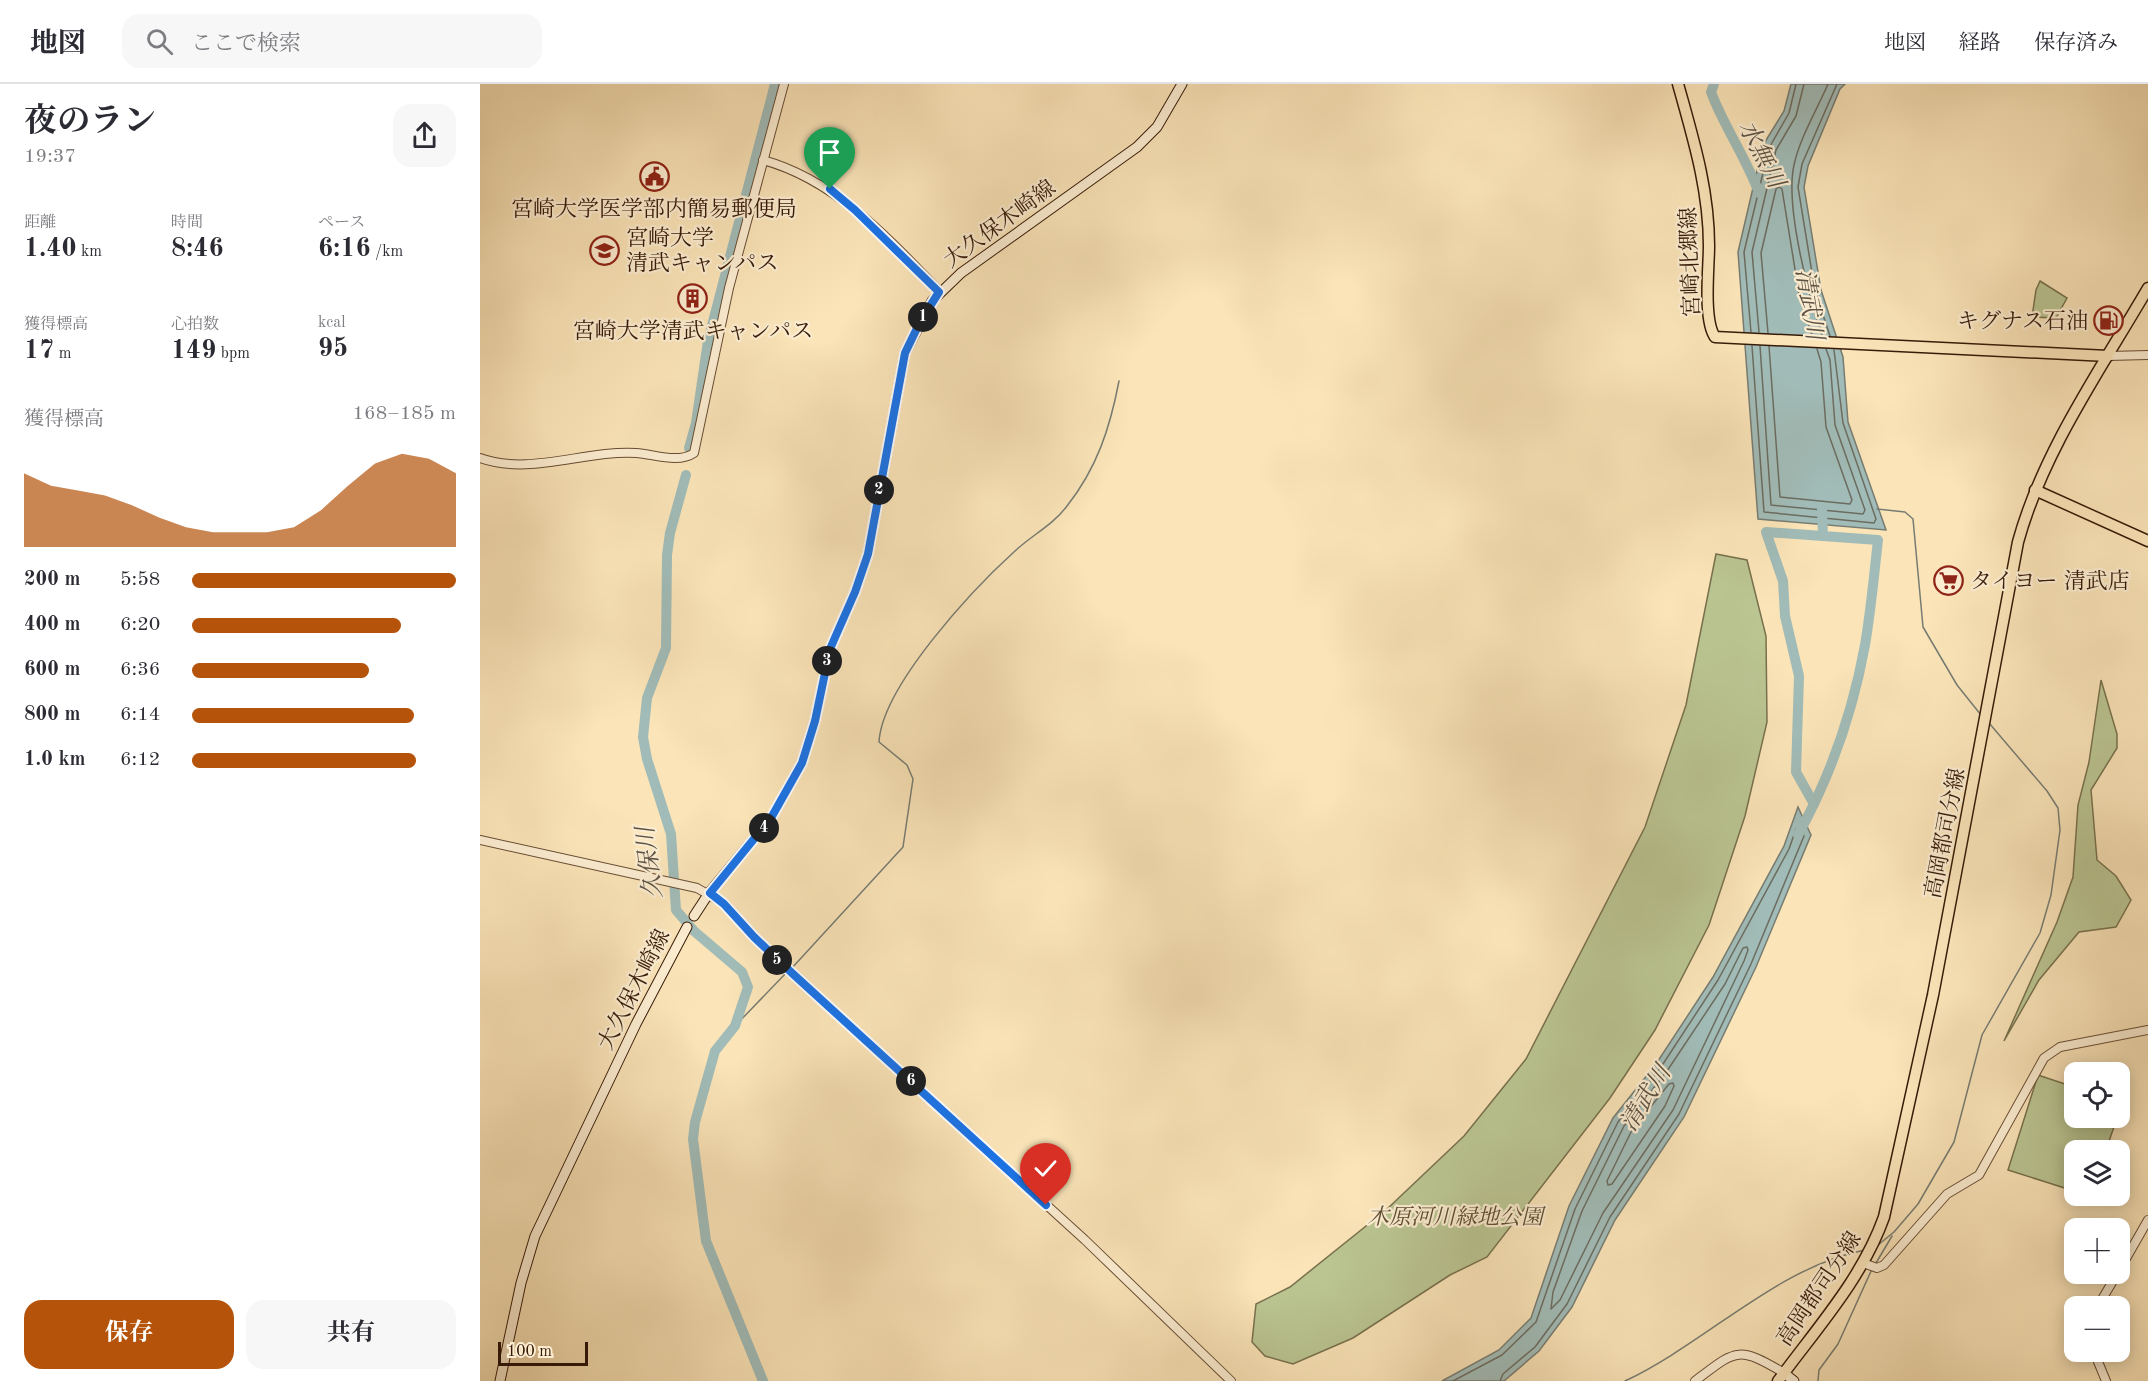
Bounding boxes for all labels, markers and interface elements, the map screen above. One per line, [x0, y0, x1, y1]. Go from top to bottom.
search box [122, 14, 542, 68]
icon: search [143, 25, 176, 58]
text: 地図 [30, 31, 86, 59]
text: ここで検索 [191, 33, 301, 55]
text: 地図 [1884, 33, 1926, 54]
text: 経路 [1959, 33, 2001, 54]
text: 保存済み [2034, 33, 2118, 54]
button: share [393, 104, 456, 167]
text: 夜のラン [24, 106, 156, 139]
water label: 水無川 [1733, 116, 1791, 195]
pin [804, 127, 855, 189]
icon: arrive [813, 136, 846, 169]
text: 19:37 [24, 147, 76, 167]
public building icon: 宮崎大学医学部内簡易郵便局 [638, 160, 670, 192]
street label: 大久保木崎線 [939, 175, 1060, 272]
place label: 宮崎大学医学部内簡易郵便局 [511, 197, 797, 221]
street label: 宮崎北郷線 [1676, 207, 1704, 317]
text: 距離 [24, 215, 56, 231]
text: 時間 [171, 215, 203, 231]
text: ペース [318, 215, 365, 231]
place label: 宮崎大学 清武キャンパス [626, 226, 778, 275]
school or university icon: 宮崎大学 清武キャンパス [589, 234, 621, 266]
text: 1.40 [24, 236, 77, 262]
text: 8:46 [171, 236, 224, 262]
text: 6:16 [318, 236, 371, 262]
text: km [77, 244, 102, 260]
text: /km [371, 244, 403, 260]
water label: 清武川 [1791, 266, 1829, 345]
building icon: 宮崎大学清武キャンパス [677, 282, 709, 314]
pin: 1 [908, 302, 938, 332]
fuel station icon: キグナス石油 [2093, 304, 2125, 336]
text: 1 [918, 309, 928, 325]
place label: キグナス石油 [1957, 309, 2088, 333]
text: kcal [318, 315, 346, 331]
text: 獲得標高 [24, 317, 88, 333]
text: 心拍数 [171, 317, 219, 333]
place label: 宮崎大学清武キャンパス [573, 319, 813, 343]
text: 95 [318, 336, 348, 362]
text: 17 [24, 338, 54, 364]
text: 149 [171, 338, 216, 364]
text: m [54, 346, 71, 362]
text: bpm [216, 346, 250, 362]
text: 168–185 m [353, 404, 456, 424]
text: 獲得標高 [24, 410, 104, 430]
pin: 2 [864, 475, 894, 505]
text: 2 [874, 482, 884, 498]
supermarket icon: タイヨー 清武店 [1933, 564, 1965, 596]
place label: タイヨー 清武店 [1970, 569, 2130, 593]
text: 200 m [24, 570, 80, 590]
text: 5:58 [120, 570, 160, 590]
text: 400 m [24, 615, 80, 635]
text: 6:20 [120, 615, 160, 635]
pin: 3 [812, 646, 842, 676]
text: 3 [822, 653, 832, 669]
text: 600 m [24, 660, 80, 680]
text: 6:36 [120, 660, 160, 680]
text: 800 m [24, 705, 80, 725]
text: 6:14 [120, 705, 160, 725]
text: 1.0 km [24, 750, 86, 770]
text: 6:12 [120, 750, 160, 770]
street label: 高岡都司分線 [1921, 766, 1969, 900]
pin: 4 [749, 813, 779, 843]
text: 4 [759, 820, 769, 836]
water label: 久保川 [631, 823, 667, 900]
street label: 大久保木崎線 [593, 925, 675, 1054]
pin: 5 [762, 945, 792, 975]
text: 5 [772, 952, 782, 968]
water label: 清武川 [1615, 1058, 1678, 1136]
map controls [2064, 1062, 2130, 1362]
button: locate [2064, 1062, 2130, 1128]
pin: 6 [896, 1066, 926, 1096]
text: 6 [906, 1073, 916, 1089]
button: layers [2064, 1140, 2130, 1206]
pin [1020, 1143, 1071, 1205]
icon: check [1029, 1152, 1062, 1185]
park label: 木原河川緑地公園 [1367, 1205, 1546, 1229]
button: + [2064, 1218, 2130, 1284]
street label: 高岡都司分線 [1772, 1227, 1866, 1350]
button: − [2064, 1296, 2130, 1362]
button: 保存 [24, 1300, 234, 1369]
button: 共有 [246, 1300, 456, 1369]
scale bar [498, 1339, 588, 1366]
text: 100 m [507, 1344, 552, 1360]

